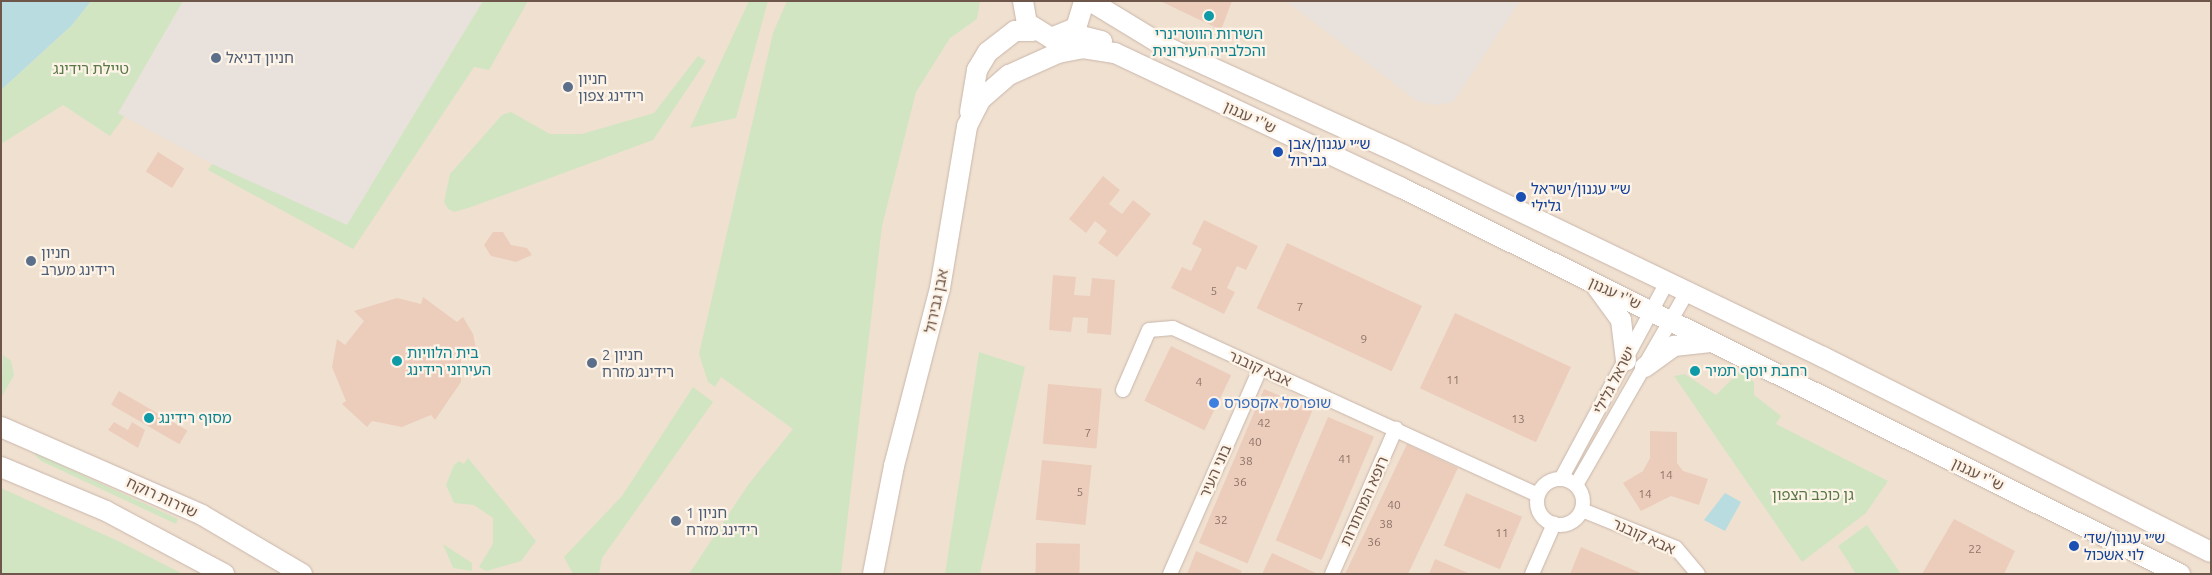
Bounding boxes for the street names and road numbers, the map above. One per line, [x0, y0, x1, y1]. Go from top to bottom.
street label: ש''י עגנון [1221, 97, 1279, 137]
street label: אבן גבירול [920, 267, 952, 335]
street label: ש''י עגנון [1586, 273, 1644, 313]
street label: ישראל גלילי [1589, 343, 1639, 417]
street label: אבא קובנר [1226, 346, 1294, 390]
street label: בוני העיר [1195, 441, 1235, 501]
street label: רופא המחתרות [1336, 453, 1392, 549]
street label: ש''י עגנון [1949, 454, 2007, 494]
street label: שדרות רוקח [124, 473, 200, 521]
street label: אבא קובנר [1610, 514, 1678, 558]

